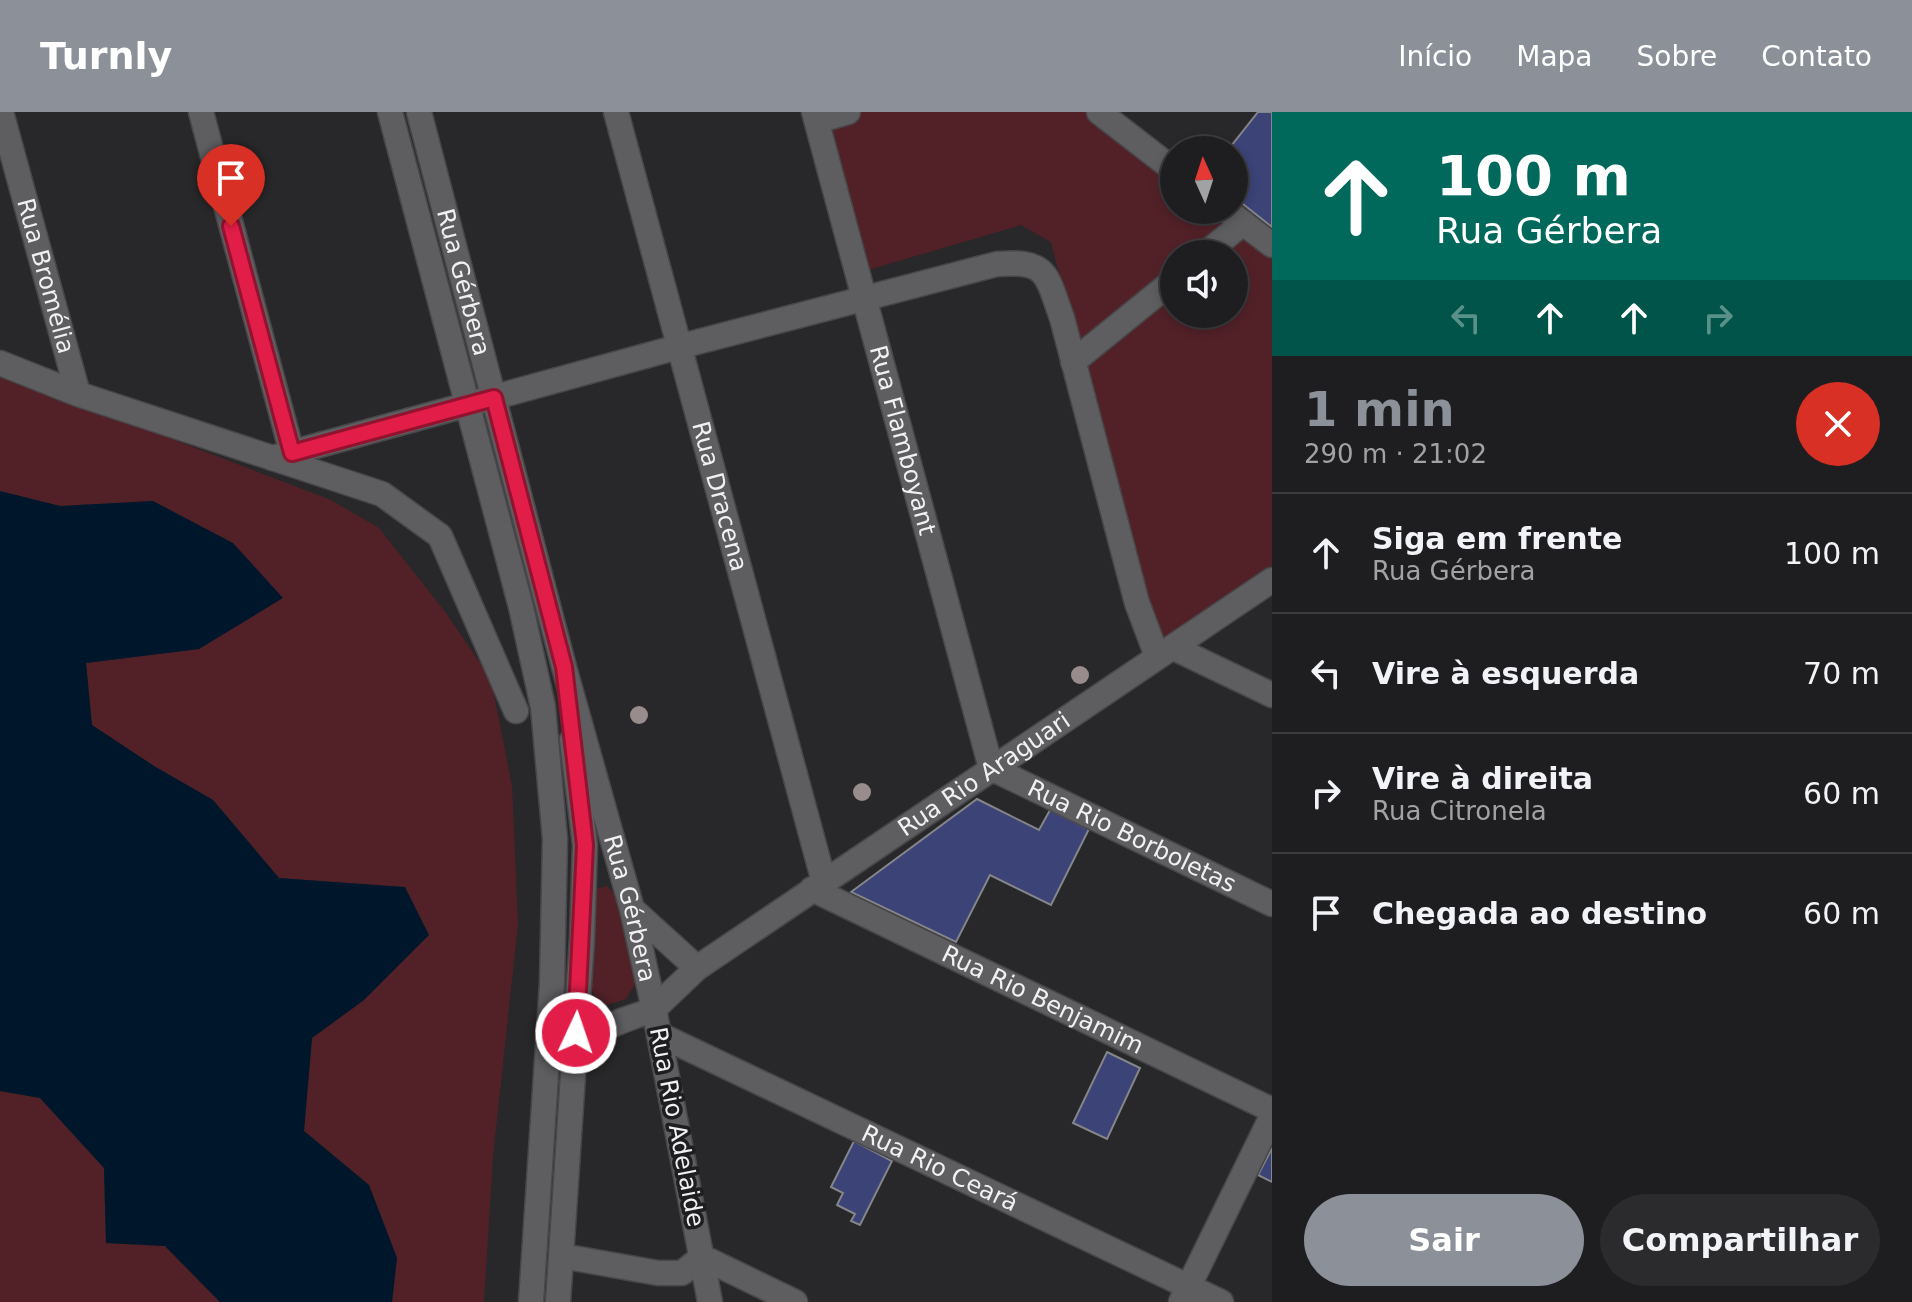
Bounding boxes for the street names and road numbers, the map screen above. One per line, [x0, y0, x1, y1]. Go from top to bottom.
street label: Rua Bromélia [11, 195, 80, 357]
street label: Rua Gérbera [431, 206, 496, 359]
street label: Rua Flamboyant [864, 342, 942, 538]
street label: Rua Dracena [686, 418, 753, 574]
street label: Rua Rio Araguari [893, 706, 1075, 842]
street label: Rua Rio Borboletas [1023, 774, 1241, 898]
street label: Rua Gérbera [598, 832, 662, 985]
street label: Rua Rio Benjamim [937, 940, 1148, 1060]
street label: Rua Rio Adelaide [644, 1025, 710, 1229]
street label: Rua Rio Ceará [857, 1119, 1023, 1217]

